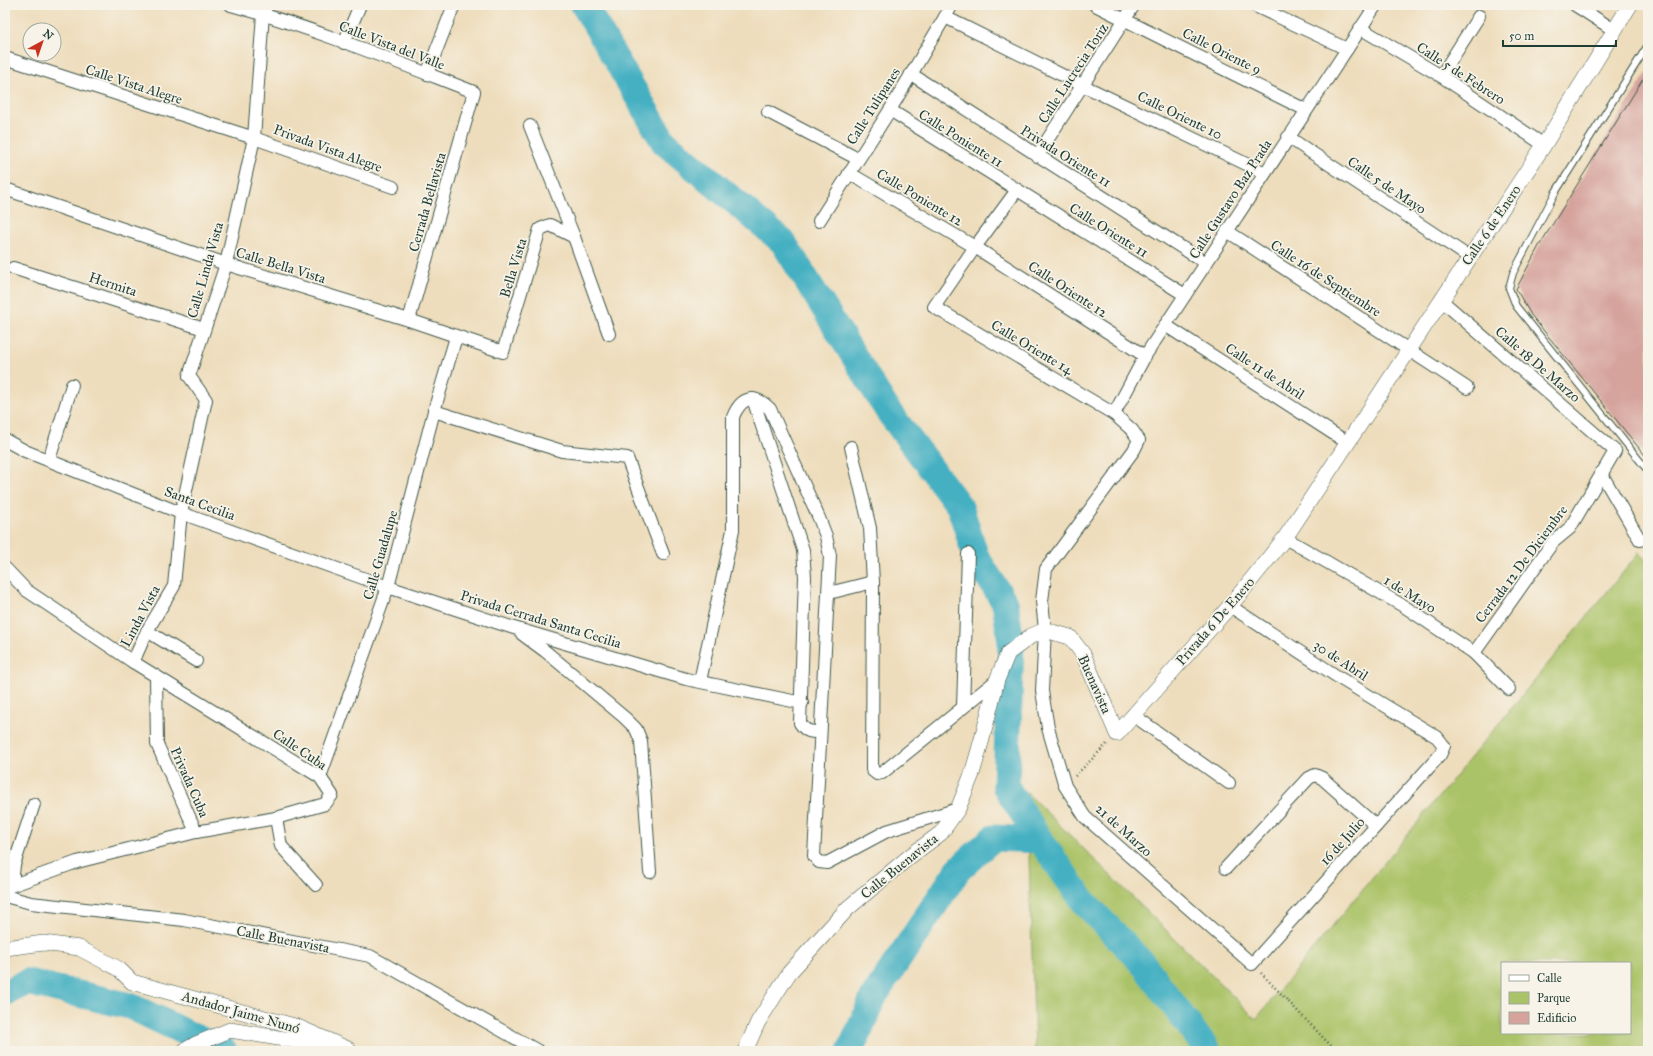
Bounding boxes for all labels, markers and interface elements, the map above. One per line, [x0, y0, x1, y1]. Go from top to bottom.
street label: Calle Vista del Valle [337, 17, 447, 74]
street label: Calle Lucrecia Toriz [1035, 19, 1113, 127]
north arrow [22, 22, 62, 62]
scale bar [1503, 22, 1616, 48]
street label: Calle Oriente 9 [1180, 24, 1264, 79]
text: N [40, 27, 56, 43]
text: 50 m [1509, 29, 1534, 43]
street label: Calle 5 de Febrero [1413, 39, 1508, 108]
street label: Calle Vista Alegre [83, 61, 185, 108]
street label: Calle Tulipanes [843, 65, 904, 148]
street label: Calle Oriente 10 [1135, 88, 1225, 143]
street label: Calle Poniente 11 [915, 106, 1006, 171]
street label: Privada Vista Alegre [271, 121, 385, 176]
street label: Privada Oriente 11 [1017, 122, 1114, 191]
street label: Calle Gustavo Baz Prada [1185, 136, 1275, 262]
street label: Cerrada Bellavista [405, 150, 450, 254]
street label: Calle 5 de Mayo [1344, 153, 1429, 218]
street label: Calle Poniente 12 [874, 165, 966, 230]
street label: Calle 6 de Enero [1458, 182, 1525, 269]
street label: Calle Oriente 11 [1066, 199, 1152, 262]
street label: Calle Linda Vista [184, 220, 227, 320]
street label: Bella Vista [496, 236, 531, 300]
street label: Calle 16 de Septiembre [1267, 236, 1384, 321]
street label: Calle Bella Vista [234, 244, 328, 287]
street label: Calle Oriente 12 [1025, 257, 1111, 321]
street label: Hermita [87, 269, 139, 300]
street label: Calle Oriente 14 [988, 316, 1077, 379]
street label: Calle 18 De Marzo [1492, 323, 1584, 406]
street label: Calle 11 de Abril [1222, 340, 1308, 403]
street label: Santa Cecilia [162, 483, 238, 524]
street label: Cerrada 12 De Diciembre [1472, 502, 1571, 626]
street label: Calle Guadalupe [360, 508, 401, 602]
street label: 1 de Mayo [1381, 572, 1439, 617]
street label: Privada 6 De Enero [1172, 574, 1258, 669]
street label: Linda Vista [117, 582, 164, 650]
street label: Privada Cerrada Santa Cecilia [458, 587, 623, 652]
street label: 30 de Abril [1310, 636, 1371, 684]
street label: Buenavista [1074, 652, 1115, 716]
street label: Calle Cuba [269, 725, 330, 774]
street label: Privada Cuba [166, 744, 213, 820]
street label: 21 de Marzo [1092, 800, 1156, 860]
street label: 16 de Julio [1316, 814, 1369, 870]
street label: Calle Buenavista [857, 830, 941, 903]
street label: Calle Buenavista [235, 922, 331, 957]
legend [1501, 962, 1631, 1034]
text: Calle [1537, 971, 1562, 985]
street label: Andador Jaime Nunó [179, 987, 302, 1038]
text: Parque [1537, 991, 1570, 1006]
text: Edificio [1537, 1011, 1576, 1025]

